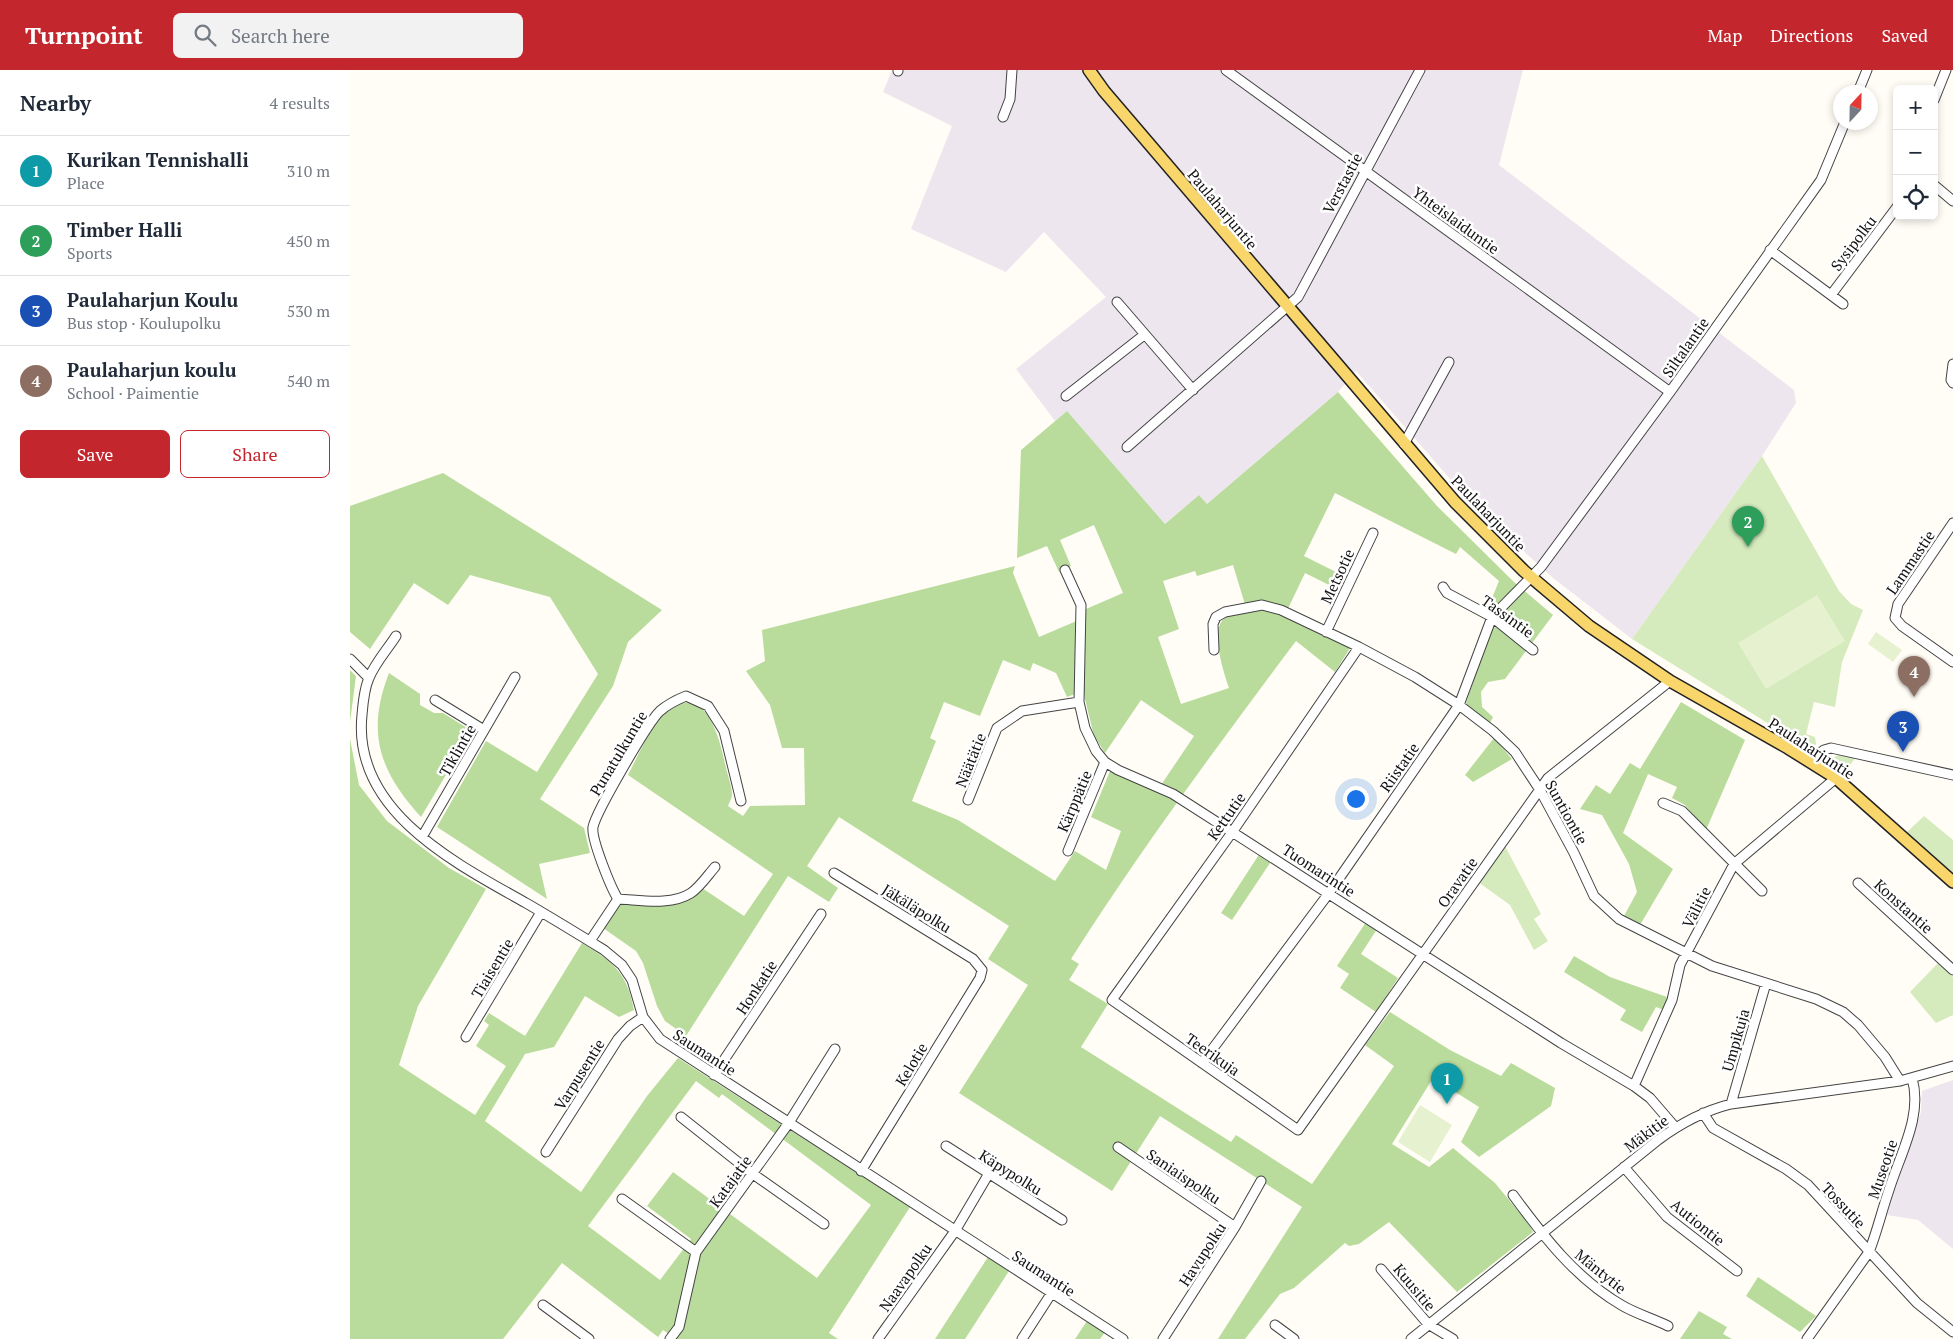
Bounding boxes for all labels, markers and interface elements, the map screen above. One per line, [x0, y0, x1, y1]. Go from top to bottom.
search box [173, 13, 523, 58]
text: Turnpoint [25, 19, 143, 51]
icon: search [191, 21, 219, 49]
text: Search here [231, 23, 330, 48]
text: Map [1707, 23, 1742, 47]
text: Directions [1770, 23, 1853, 47]
text: Saved [1881, 23, 1928, 47]
north arrow [1833, 85, 1878, 130]
map controls [1893, 85, 1938, 220]
button: + [1893, 85, 1938, 130]
text: Nearby [20, 89, 91, 117]
text: 4 results [270, 92, 330, 114]
button: − [1893, 130, 1938, 175]
text: Kurikan Tennishalli [67, 147, 249, 172]
street label: Verstastie [1318, 149, 1366, 217]
text: 1 [31, 160, 41, 182]
text: 310 m [287, 160, 330, 182]
street label: Paulaharjuntie [1184, 165, 1262, 253]
text: Place [67, 172, 105, 194]
button: locate [1893, 175, 1938, 220]
street label: Yhteislaiduntie [1409, 182, 1503, 258]
street label: Sysipolku [1826, 211, 1881, 275]
text: Timber Halli [67, 217, 182, 242]
text: 2 [31, 230, 41, 252]
text: 450 m [287, 230, 330, 252]
text: Sports [67, 242, 113, 264]
text: Paulaharjun Koulu [67, 287, 238, 312]
text: 3 [31, 300, 41, 322]
text: 530 m [287, 300, 330, 322]
text: Bus stop · Koulupolku [67, 312, 221, 334]
street label: Siltalantie [1657, 313, 1713, 381]
text: Paulaharjun koulu [67, 357, 237, 382]
text: 4 [31, 370, 41, 392]
text: 540 m [287, 370, 330, 392]
text: School · Paimentie [67, 382, 199, 404]
button: Save [20, 430, 170, 478]
button: Share [180, 430, 330, 478]
street label: Paulaharjuntie [1447, 471, 1531, 555]
pin: 2 [1732, 506, 1764, 547]
street label: Lammastie [1881, 526, 1939, 598]
street label: Metsotie [1316, 545, 1358, 607]
street label: Tassintie [1478, 590, 1538, 642]
pin: 4 [1898, 656, 1930, 697]
street label: Punatulkuntie [585, 707, 651, 799]
pin: 3 [1887, 711, 1919, 752]
street label: Paulaharjuntie [1765, 713, 1859, 783]
street label: Tiklintie [434, 720, 480, 780]
street label: Näätätie [950, 730, 990, 790]
street label: Riistatie [1375, 738, 1423, 796]
street label: Kärppätie [1052, 767, 1096, 835]
street label: Suntiontie [1541, 776, 1593, 848]
your location [1343, 786, 1369, 812]
street label: Kettutie [1202, 788, 1250, 844]
street label: Tuomarintie [1279, 839, 1359, 901]
street label: Oravatie [1432, 853, 1482, 911]
street label: Konstantie [1870, 874, 1938, 938]
street label: Jäkäläpolku [879, 879, 956, 937]
street label: Välitie [1677, 883, 1715, 931]
street label: Tiaisentie [466, 934, 518, 1002]
street label: Honkatie [731, 956, 781, 1018]
street label: Umpikuja [1717, 1006, 1754, 1074]
street label: Saumantie [670, 1024, 740, 1080]
street label: Teerikuja [1182, 1028, 1244, 1080]
street label: Varpusentie [549, 1035, 609, 1113]
street label: Kelotie [890, 1039, 932, 1089]
pin: 1 [1431, 1063, 1463, 1104]
street label: Mäkitie [1620, 1110, 1672, 1156]
street label: Museotie [1863, 1137, 1901, 1201]
street label: Saniaispolku [1143, 1144, 1225, 1208]
street label: Käpypolku [976, 1145, 1047, 1199]
street label: Katajatie [704, 1151, 756, 1211]
street label: Tossutie [1818, 1178, 1870, 1232]
street label: Autiontie [1667, 1194, 1729, 1250]
street label: Havupolku [1174, 1218, 1230, 1290]
street label: Naavapolku [874, 1239, 936, 1315]
street label: Mäntytie [1571, 1244, 1631, 1298]
street label: Saumantie [1009, 1245, 1079, 1301]
street label: Kuusitie [1389, 1259, 1441, 1315]

